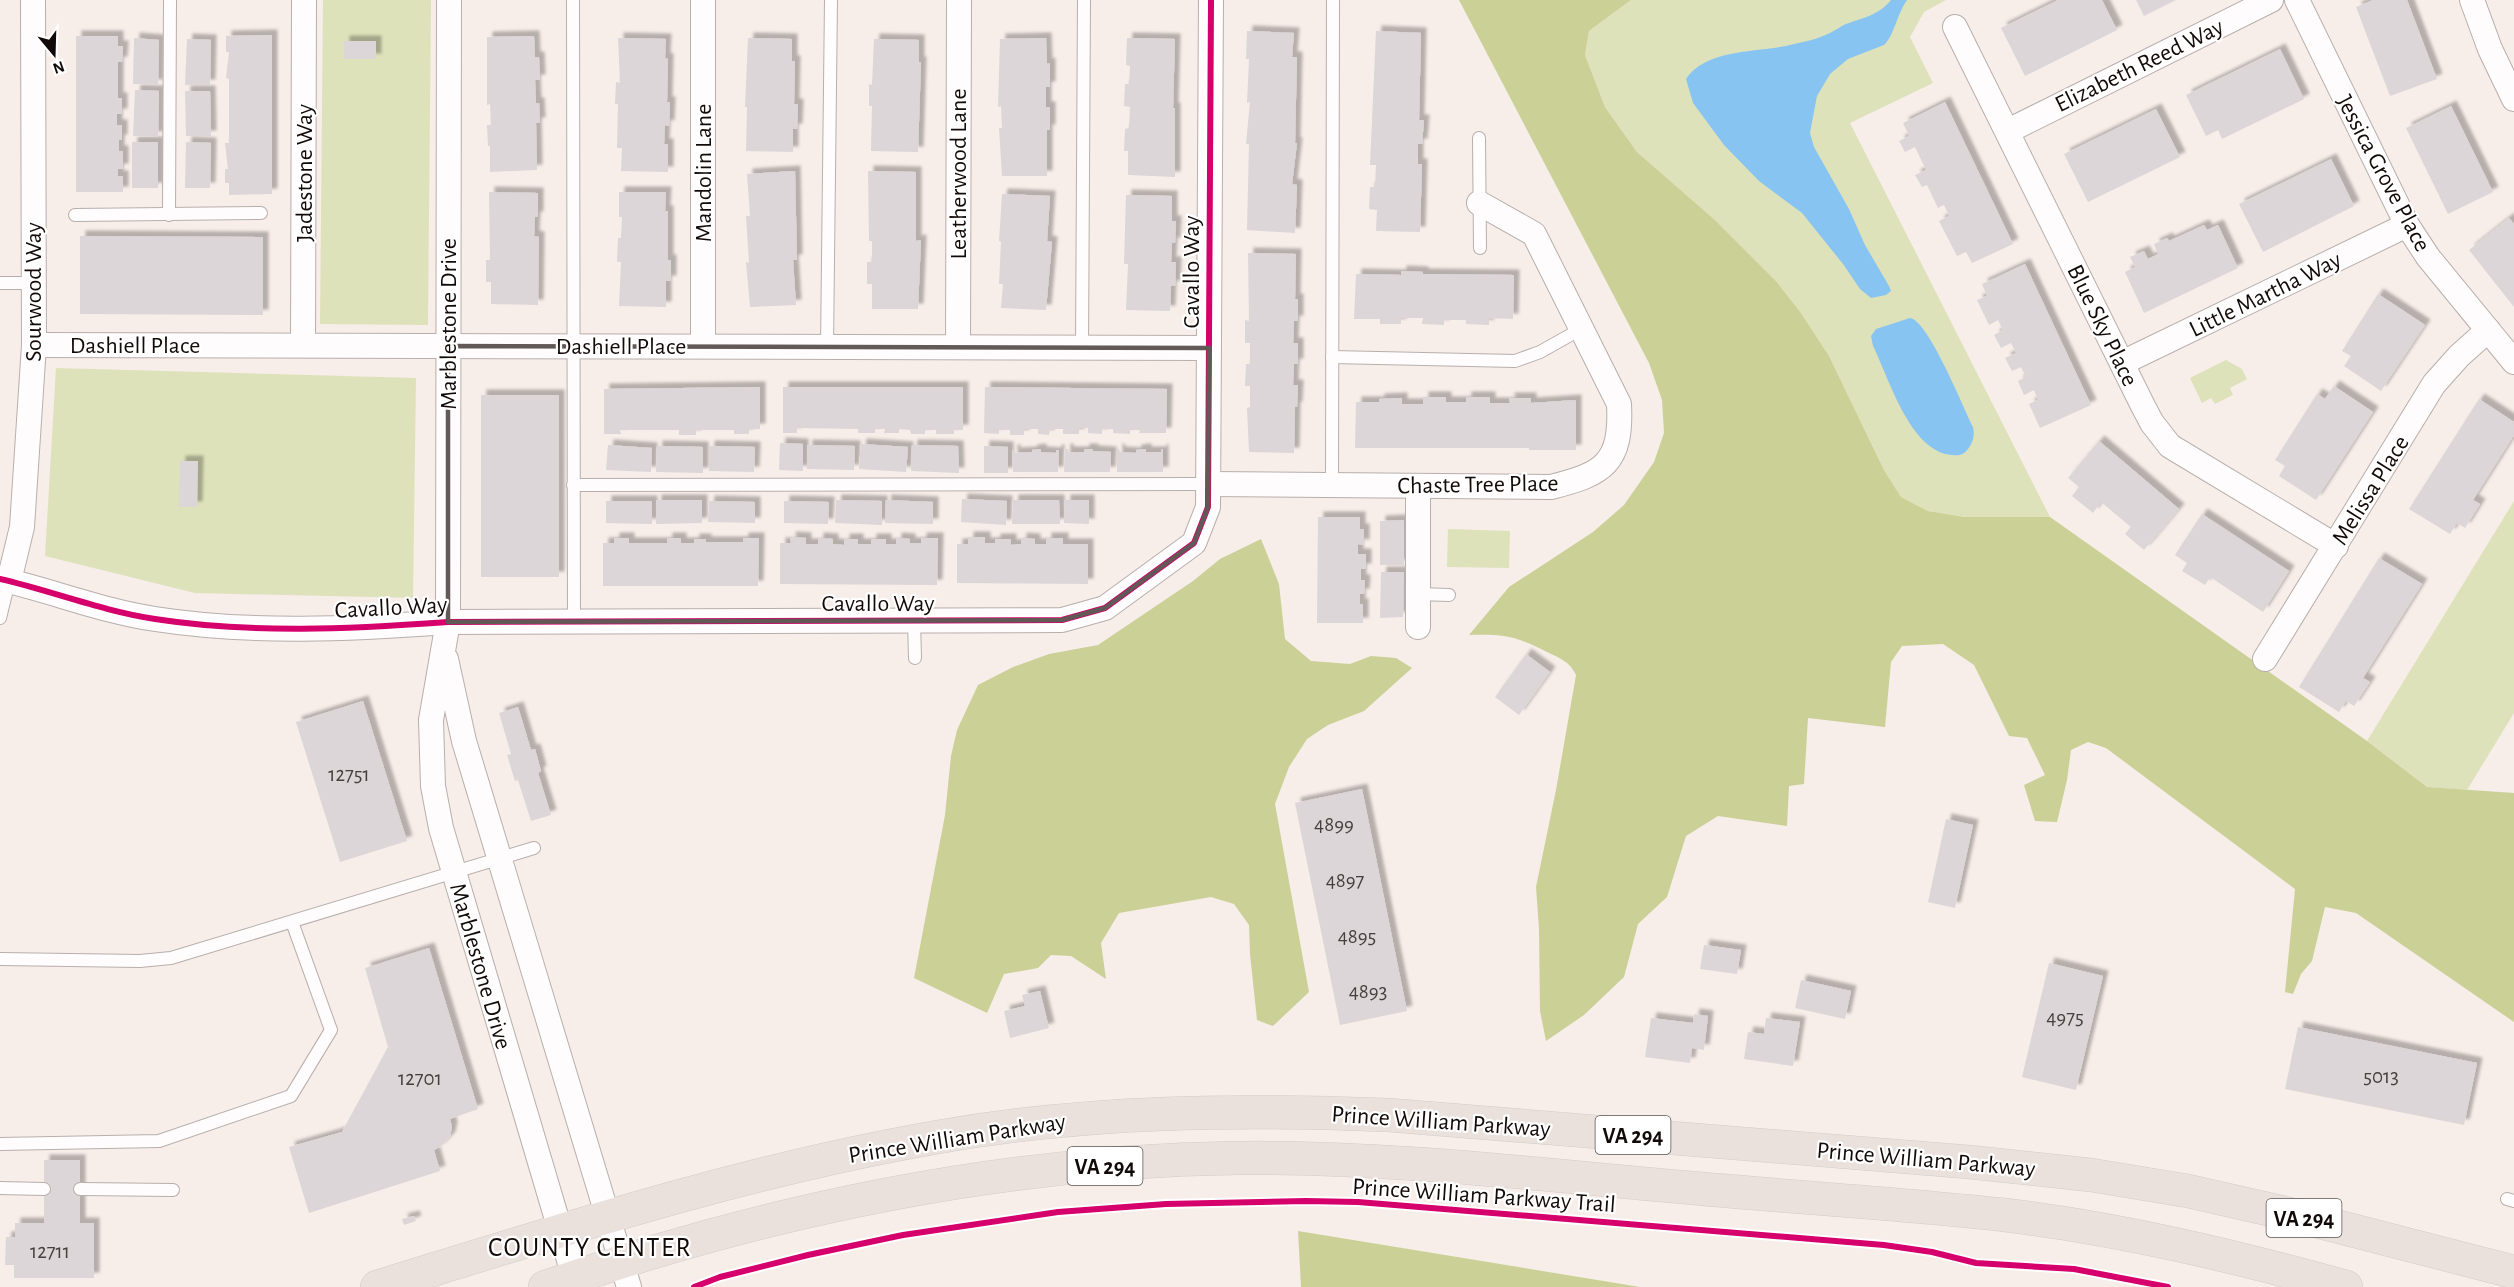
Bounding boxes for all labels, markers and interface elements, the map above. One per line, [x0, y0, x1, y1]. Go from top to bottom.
street label: Elizabeth Reed Way [2052, 15, 2227, 117]
north arrow [24, 24, 84, 84]
text: N [51, 58, 66, 77]
street label: Leatherwood Lane [947, 88, 971, 260]
street label: Jessica Grove Place [2332, 91, 2434, 256]
street label: Jadestone Way [293, 104, 317, 242]
street label: Mandolin Lane [692, 104, 716, 242]
street label: Cavallo Way [1180, 216, 1204, 328]
street label: Sourwood Way [22, 222, 46, 362]
street label: Marblestone Drive [437, 238, 461, 410]
street label: Little Martha Way [2186, 248, 2345, 342]
street label: Blue Sky Place [2062, 261, 2142, 390]
street label: Dashiell Place [70, 334, 200, 358]
street label: Dashiell Place [556, 335, 686, 359]
street label: Melissa Place [2328, 432, 2414, 549]
street label: Chaste Tree Place [1397, 472, 1559, 498]
street label: Cavallo Way [822, 592, 934, 616]
street label: Cavallo Way [334, 593, 448, 623]
house number: 12751 [328, 764, 370, 785]
house number: 4899 [1314, 814, 1354, 835]
house number: 4897 [1326, 870, 1365, 891]
street label: Marblestone Drive [445, 880, 515, 1052]
house number: 4895 [1338, 926, 1376, 947]
house number: 4893 [1349, 981, 1387, 1002]
house number: 4975 [2046, 1007, 2084, 1028]
house number: 5013 [2363, 1066, 2399, 1087]
house number: 12701 [398, 1068, 442, 1089]
street label: Prince William Parkway [1331, 1102, 1551, 1142]
street label: Prince William Parkway [847, 1110, 1067, 1168]
road number: VA 294 [1596, 1116, 1670, 1154]
street label: Prince William Parkway [1816, 1138, 2036, 1182]
road number: VA 294 [1068, 1147, 1142, 1185]
street label: Prince William Parkway Trail [1351, 1175, 1616, 1217]
road number: VA 294 [2266, 1199, 2342, 1237]
district label: COUNTY CENTER [488, 1234, 692, 1261]
house number: 12711 [30, 1241, 70, 1262]

